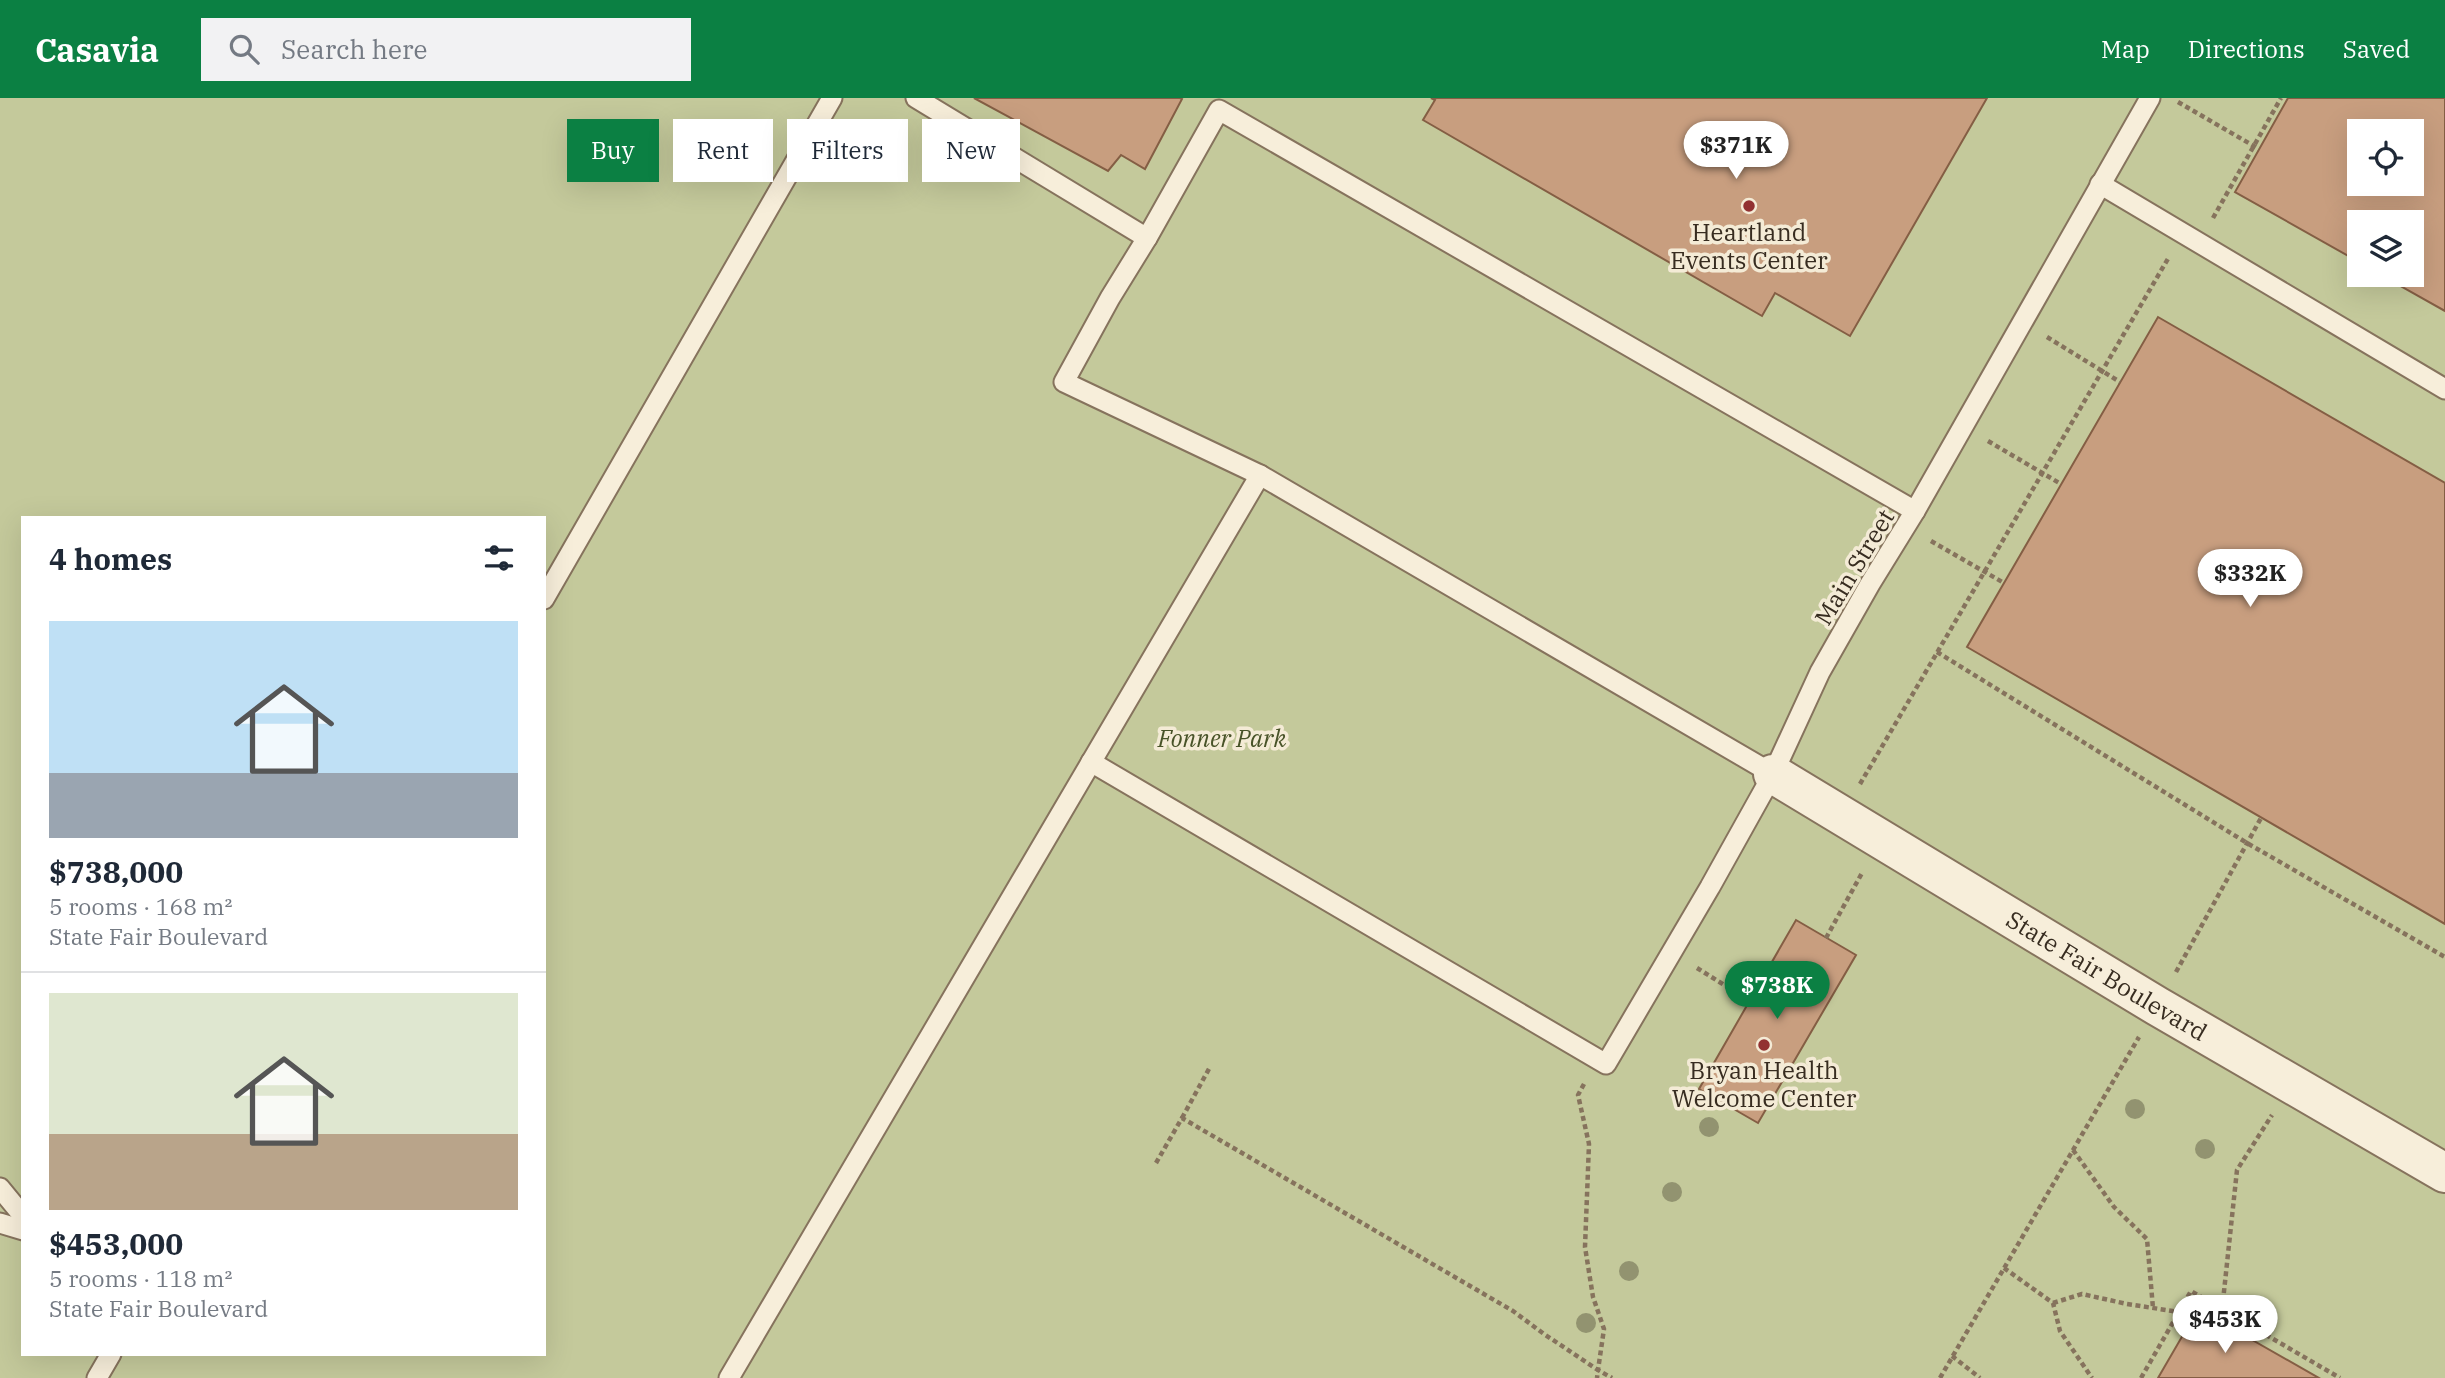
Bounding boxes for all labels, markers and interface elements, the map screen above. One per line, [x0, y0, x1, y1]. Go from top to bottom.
search box [201, 18, 691, 81]
text: Casavia [35, 28, 159, 71]
icon: search [225, 30, 263, 68]
text: Search here [281, 32, 427, 66]
text: Map [2101, 33, 2150, 65]
text: Directions [2188, 33, 2305, 65]
text: Saved [2343, 33, 2410, 65]
chip: Buy [567, 119, 659, 182]
chip: Rent [673, 119, 773, 182]
chip: Filters [787, 119, 908, 182]
chip: New [922, 119, 1020, 182]
map controls [2347, 119, 2424, 287]
button: locate [2347, 119, 2424, 196]
pin: $371K [1687, 122, 1785, 181]
text: $371K [1700, 129, 1772, 159]
marker: Heartland Events Center [1741, 198, 1757, 214]
button: layers [2347, 210, 2424, 287]
place label: Heartland Events Center [1670, 216, 1828, 276]
street label: Main Street [1807, 503, 1901, 631]
text: 4 homes [49, 539, 172, 578]
icon: filters [480, 539, 518, 577]
pin: $332K [2201, 550, 2299, 609]
text: $332K [2214, 557, 2286, 587]
icon: home [221, 666, 347, 792]
park label: Fonner Park [1157, 722, 1286, 754]
text: $738,000 [49, 852, 183, 891]
text: 5 rooms · 168 m² [49, 891, 232, 921]
street label: State Fair Boulevard [2001, 903, 2213, 1048]
text: State Fair Boulevard [49, 921, 268, 951]
pin: $738K [1728, 962, 1826, 1021]
text: $738K [1741, 969, 1813, 999]
marker: Bryan Health Welcome Center [1756, 1037, 1772, 1053]
icon: home [221, 1038, 347, 1164]
place label: Bryan Health Welcome Center [1672, 1054, 1857, 1114]
text: $453,000 [49, 1224, 183, 1263]
text: 5 rooms · 118 m² [49, 1263, 232, 1293]
text: State Fair Boulevard [49, 1293, 268, 1323]
pin: $453K [2176, 1296, 2274, 1355]
text: $453K [2189, 1303, 2261, 1333]

